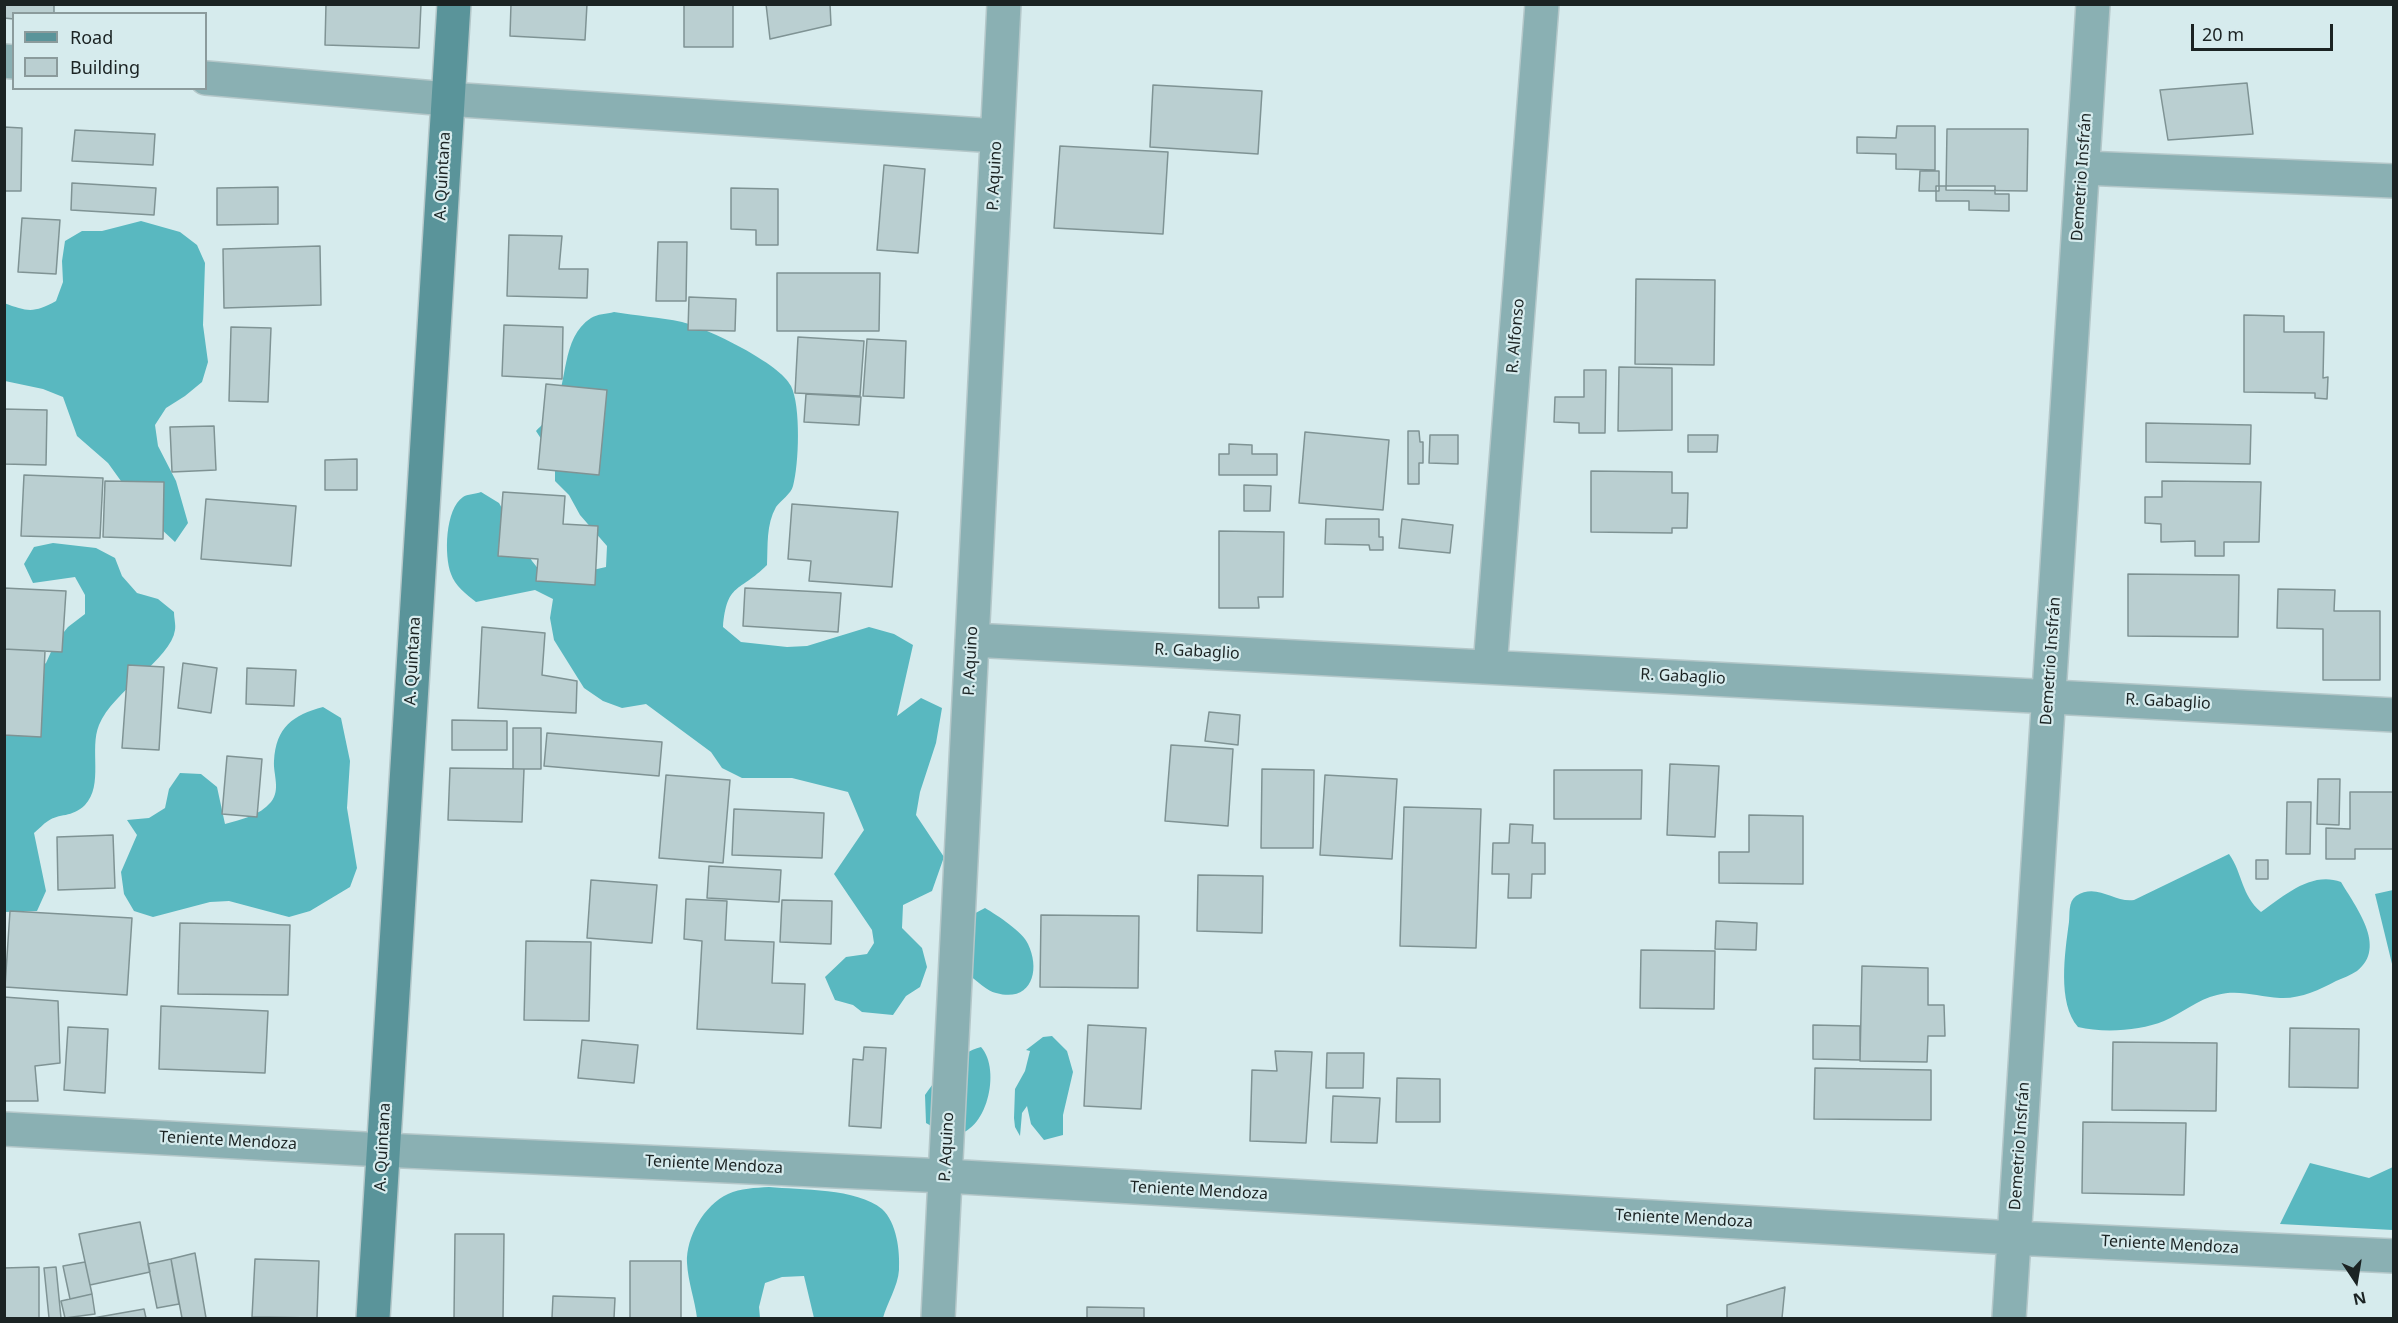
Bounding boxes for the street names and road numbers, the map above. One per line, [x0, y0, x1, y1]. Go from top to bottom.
street label: Demetrio Insfrán [2068, 112, 2096, 242]
street label: A. Quintana [431, 131, 455, 221]
street label: P. Aquino [984, 141, 1006, 211]
street label: R. Alfonso [1503, 298, 1529, 374]
street label: Demetrio Insfrán [2037, 596, 2065, 726]
street label: A. Quintana [401, 616, 425, 706]
street label: P. Aquino [960, 626, 982, 696]
street label: R. Gabaglio [1154, 640, 1240, 664]
street label: R. Gabaglio [1640, 665, 1726, 689]
street label: R. Gabaglio [2125, 690, 2211, 714]
street label: Demetrio Insfrán [2006, 1081, 2034, 1211]
street label: A. Quintana [371, 1102, 395, 1192]
street label: P. Aquino [936, 1112, 958, 1182]
street label: Teniente Mendoza [159, 1128, 297, 1154]
street label: Teniente Mendoza [645, 1152, 783, 1178]
street label: Teniente Mendoza [1130, 1178, 1268, 1204]
street label: Teniente Mendoza [1615, 1206, 1753, 1232]
street label: Teniente Mendoza [2101, 1232, 2239, 1258]

